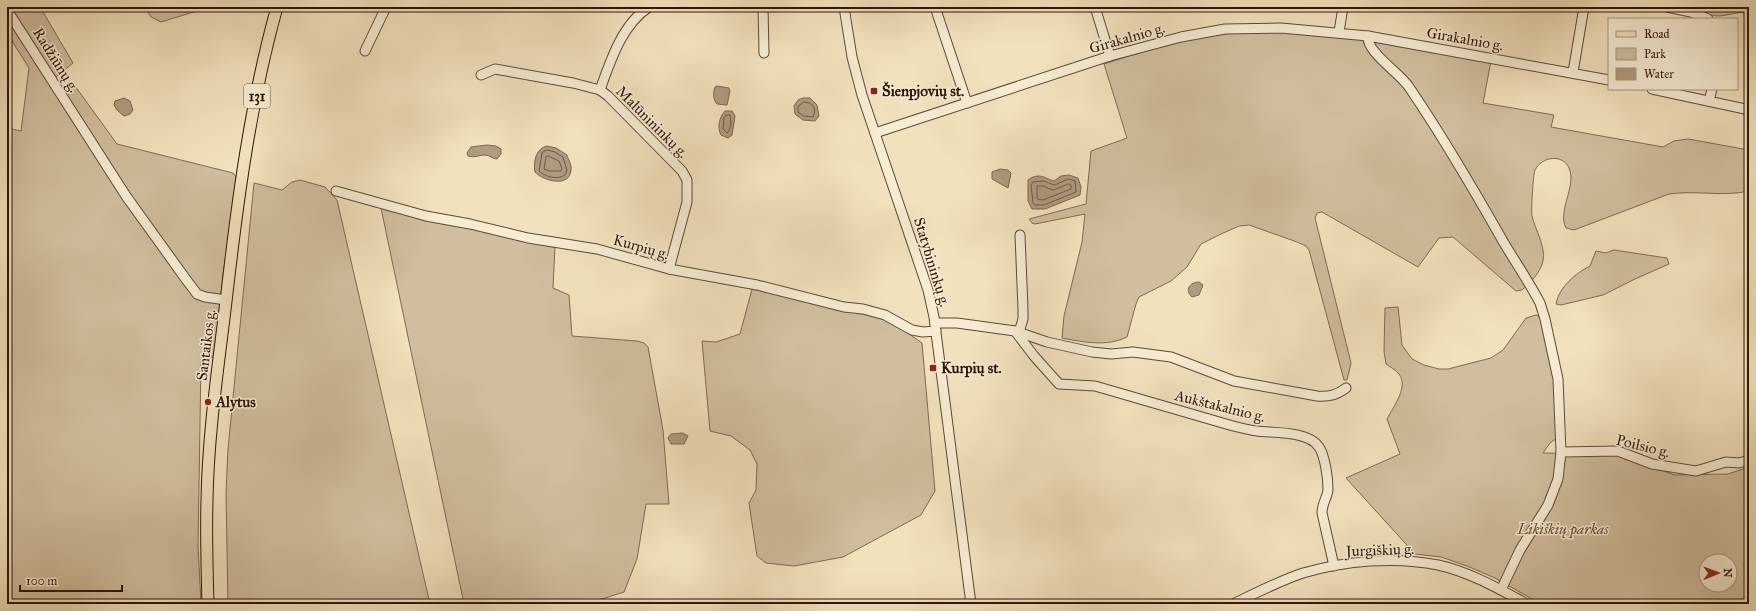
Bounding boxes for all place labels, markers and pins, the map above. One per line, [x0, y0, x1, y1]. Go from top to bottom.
place label: Šienpjovių st. [882, 81, 964, 101]
marker: Šienpjovių st. [869, 86, 879, 96]
place label: Kurpių st. [941, 359, 1002, 378]
marker: Kurpių st. [928, 363, 938, 373]
place label: Alytus [215, 393, 256, 412]
marker: Alytus [203, 397, 213, 407]

